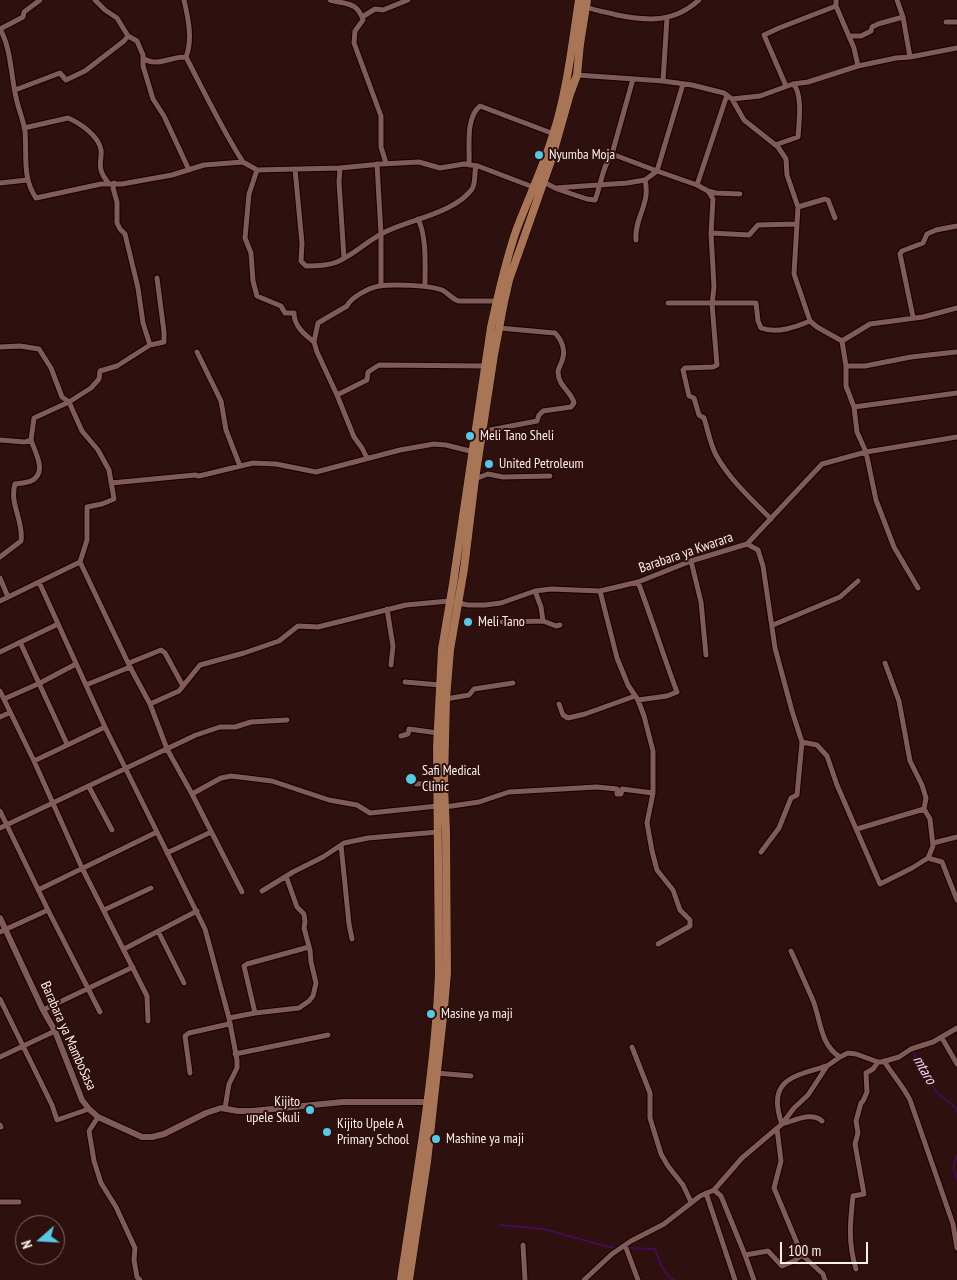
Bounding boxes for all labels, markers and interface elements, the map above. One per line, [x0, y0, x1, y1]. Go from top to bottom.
place label: Nyumba Moja [549, 147, 615, 163]
marker: Nyumba Moja [533, 149, 545, 161]
place label: Meli Tano Sheli [480, 428, 554, 444]
marker: Meli Tano Sheli [464, 430, 476, 442]
place label: United Petroleum [499, 456, 584, 472]
marker: United Petroleum [483, 458, 495, 470]
street label: Barabara ya Kwarara [637, 529, 735, 577]
place label: Meli Tano [478, 614, 525, 630]
marker: Meli Tano [462, 616, 474, 628]
place label: Safi Medical Clinic [422, 763, 480, 796]
marker: Safi Medical Clinic [404, 772, 418, 786]
street label: Barabara ya MamboSasa [36, 979, 100, 1093]
place label: Masine ya maji [441, 1006, 513, 1022]
marker: Masine ya maji [425, 1008, 437, 1020]
water label: mtaro [909, 1052, 939, 1088]
place label: Kijito upele Skuli [246, 1094, 300, 1126]
marker: Kijito upele Skuli [304, 1104, 316, 1116]
place label: Kijito Upele A Primary School [337, 1116, 409, 1148]
marker: Kijito Upele A Primary School [321, 1126, 333, 1138]
place label: Mashine ya maji [446, 1131, 524, 1147]
marker: Mashine ya maji [430, 1133, 442, 1145]
north arrow [15, 1215, 65, 1265]
scale bar [782, 1232, 870, 1264]
text: N [17, 1238, 37, 1251]
text: 100 m [788, 1241, 821, 1260]

